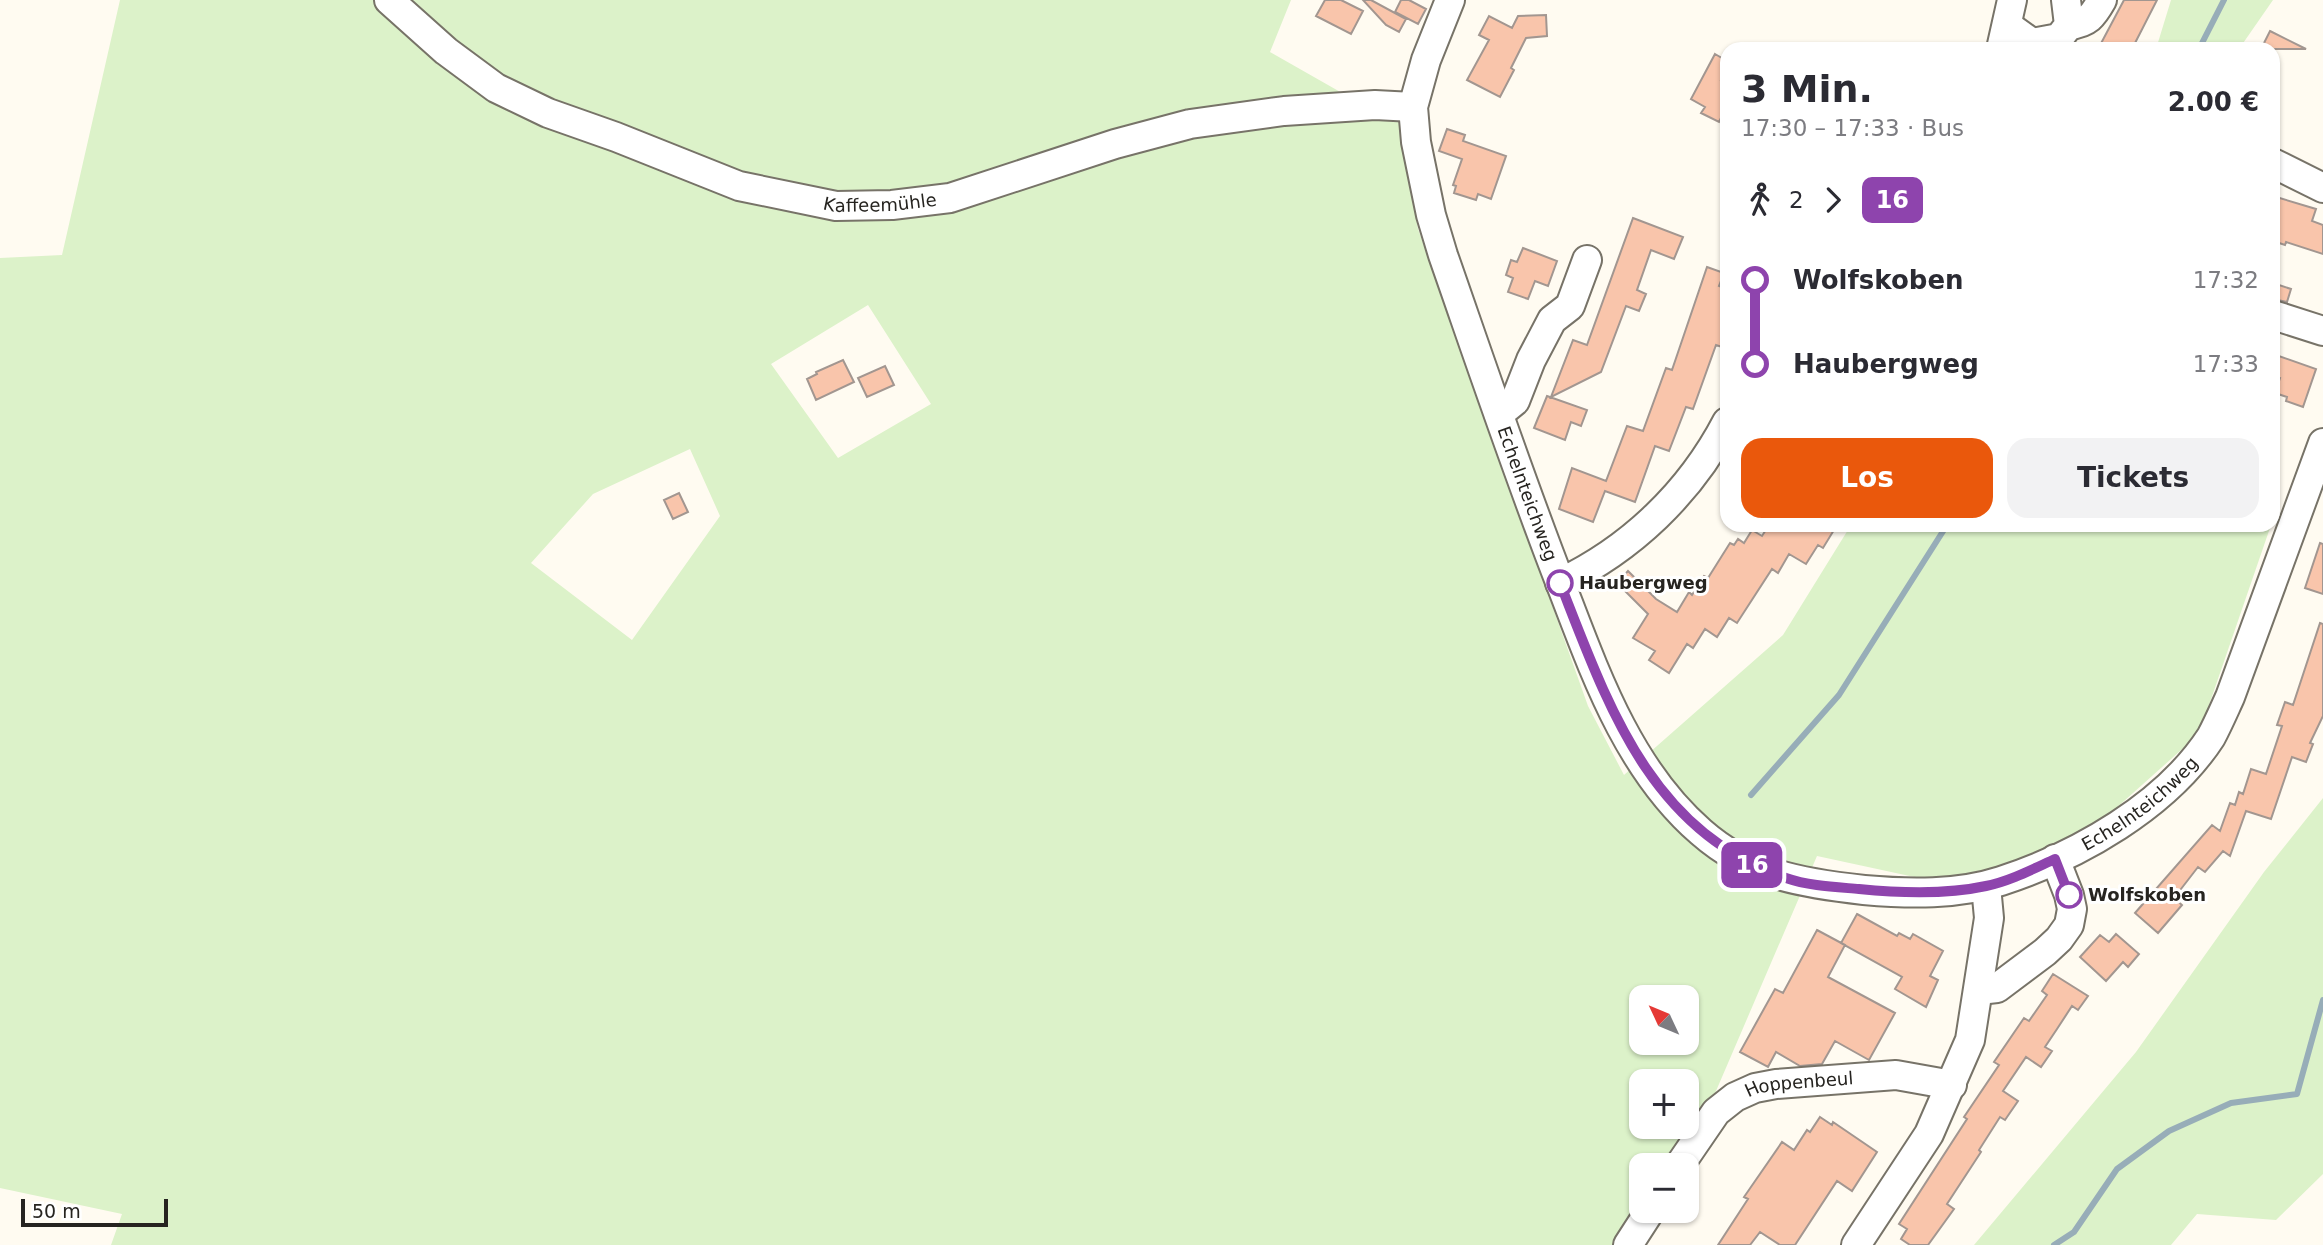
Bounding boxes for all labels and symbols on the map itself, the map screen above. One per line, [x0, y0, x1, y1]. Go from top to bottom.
street label: Kaffeemühle [822, 189, 938, 216]
street label: Echelnteichweg [1493, 423, 1562, 564]
marker: Haubergweg [1547, 570, 1573, 596]
place label: Haubergweg [1579, 572, 1708, 593]
street label: Echelnteichweg [2078, 752, 2202, 855]
line badge: 16 [1720, 842, 1784, 888]
marker: Wolfskoben [2056, 882, 2082, 908]
place label: Wolfskoben [2088, 884, 2206, 905]
north arrow [1629, 985, 1699, 1055]
street label: Hoppenbeul [1741, 1067, 1854, 1101]
scale bar [21, 1196, 168, 1228]

